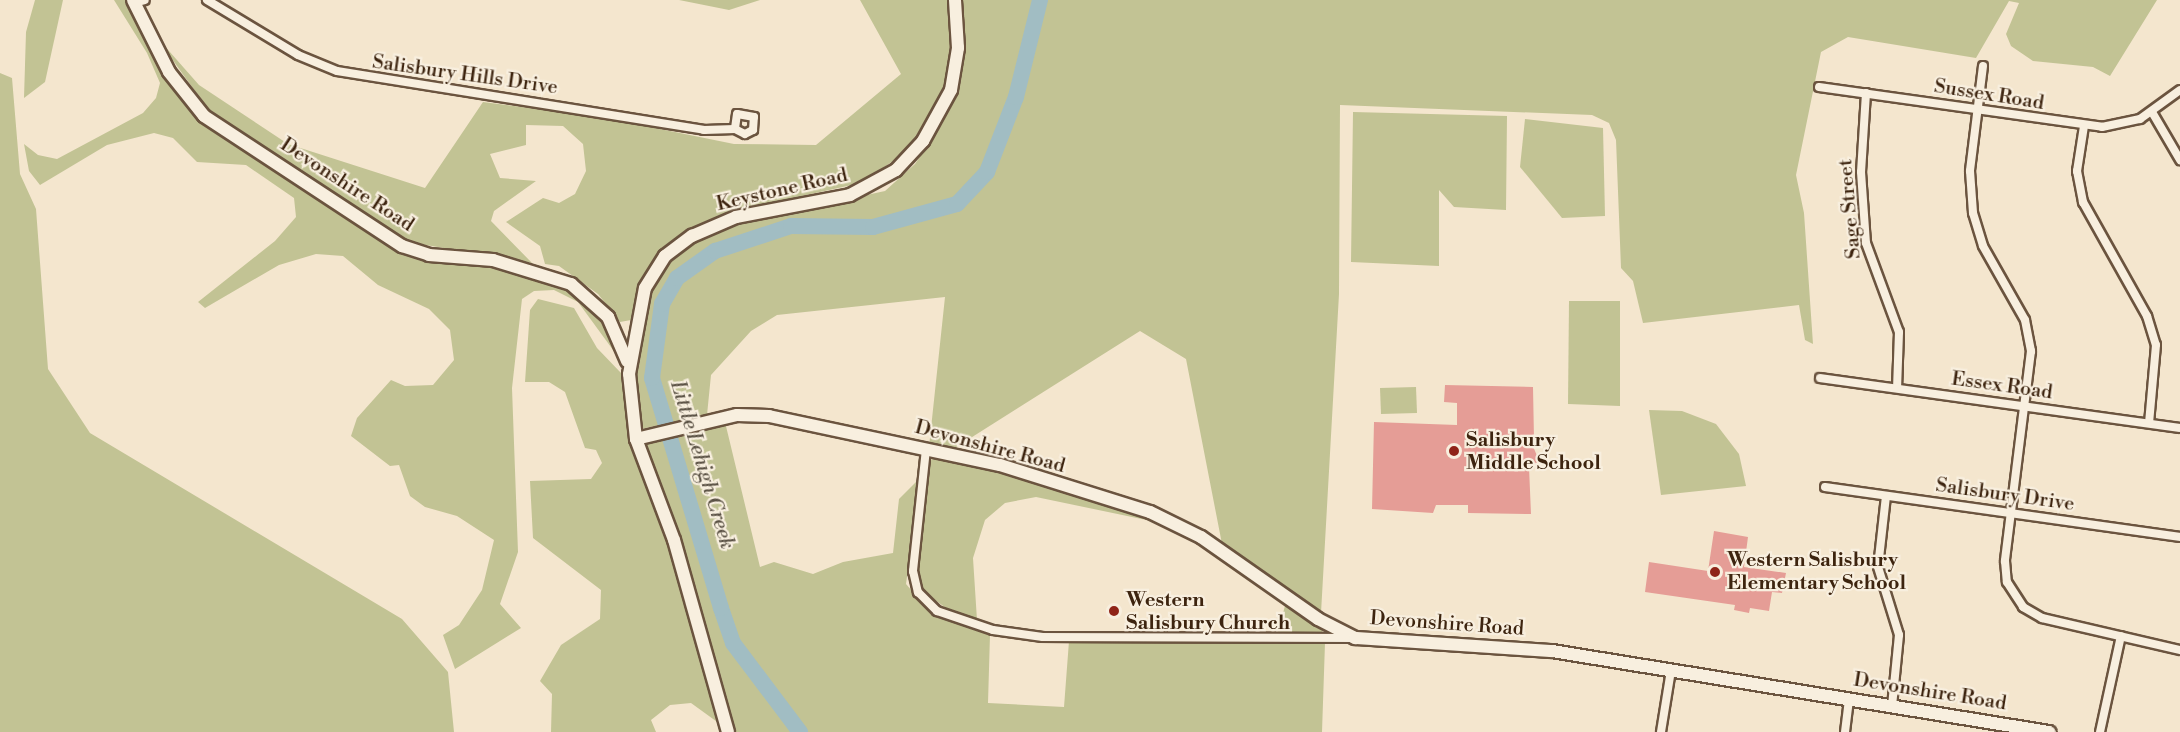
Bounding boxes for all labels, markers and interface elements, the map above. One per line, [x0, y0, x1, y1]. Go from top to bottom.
street label: Salisbury Hills Drive [371, 50, 559, 100]
street label: Sussex Road [1932, 74, 2046, 116]
street label: Devonshire Road [276, 133, 418, 237]
street label: Sage Street [1834, 158, 1866, 260]
street label: Keystone Road [714, 163, 850, 217]
street label: Essex Road [1950, 367, 2054, 405]
water label: Little Lehigh Creek [664, 378, 740, 552]
street label: Devonshire Road [912, 415, 1068, 479]
place label: Salisbury Middle School [1466, 428, 1601, 475]
marker: Salisbury Middle School [1447, 444, 1461, 458]
street label: Salisbury Drive [1934, 473, 2076, 517]
place label: Western Salisbury Elementary School [1727, 548, 1906, 595]
marker: Western Salisbury Elementary School [1708, 565, 1722, 579]
place label: Western Salisbury Church [1126, 588, 1290, 635]
marker: Western Salisbury Church [1107, 604, 1121, 618]
street label: Devonshire Road [1369, 607, 1525, 641]
street label: Devonshire Road [1852, 668, 2008, 716]

